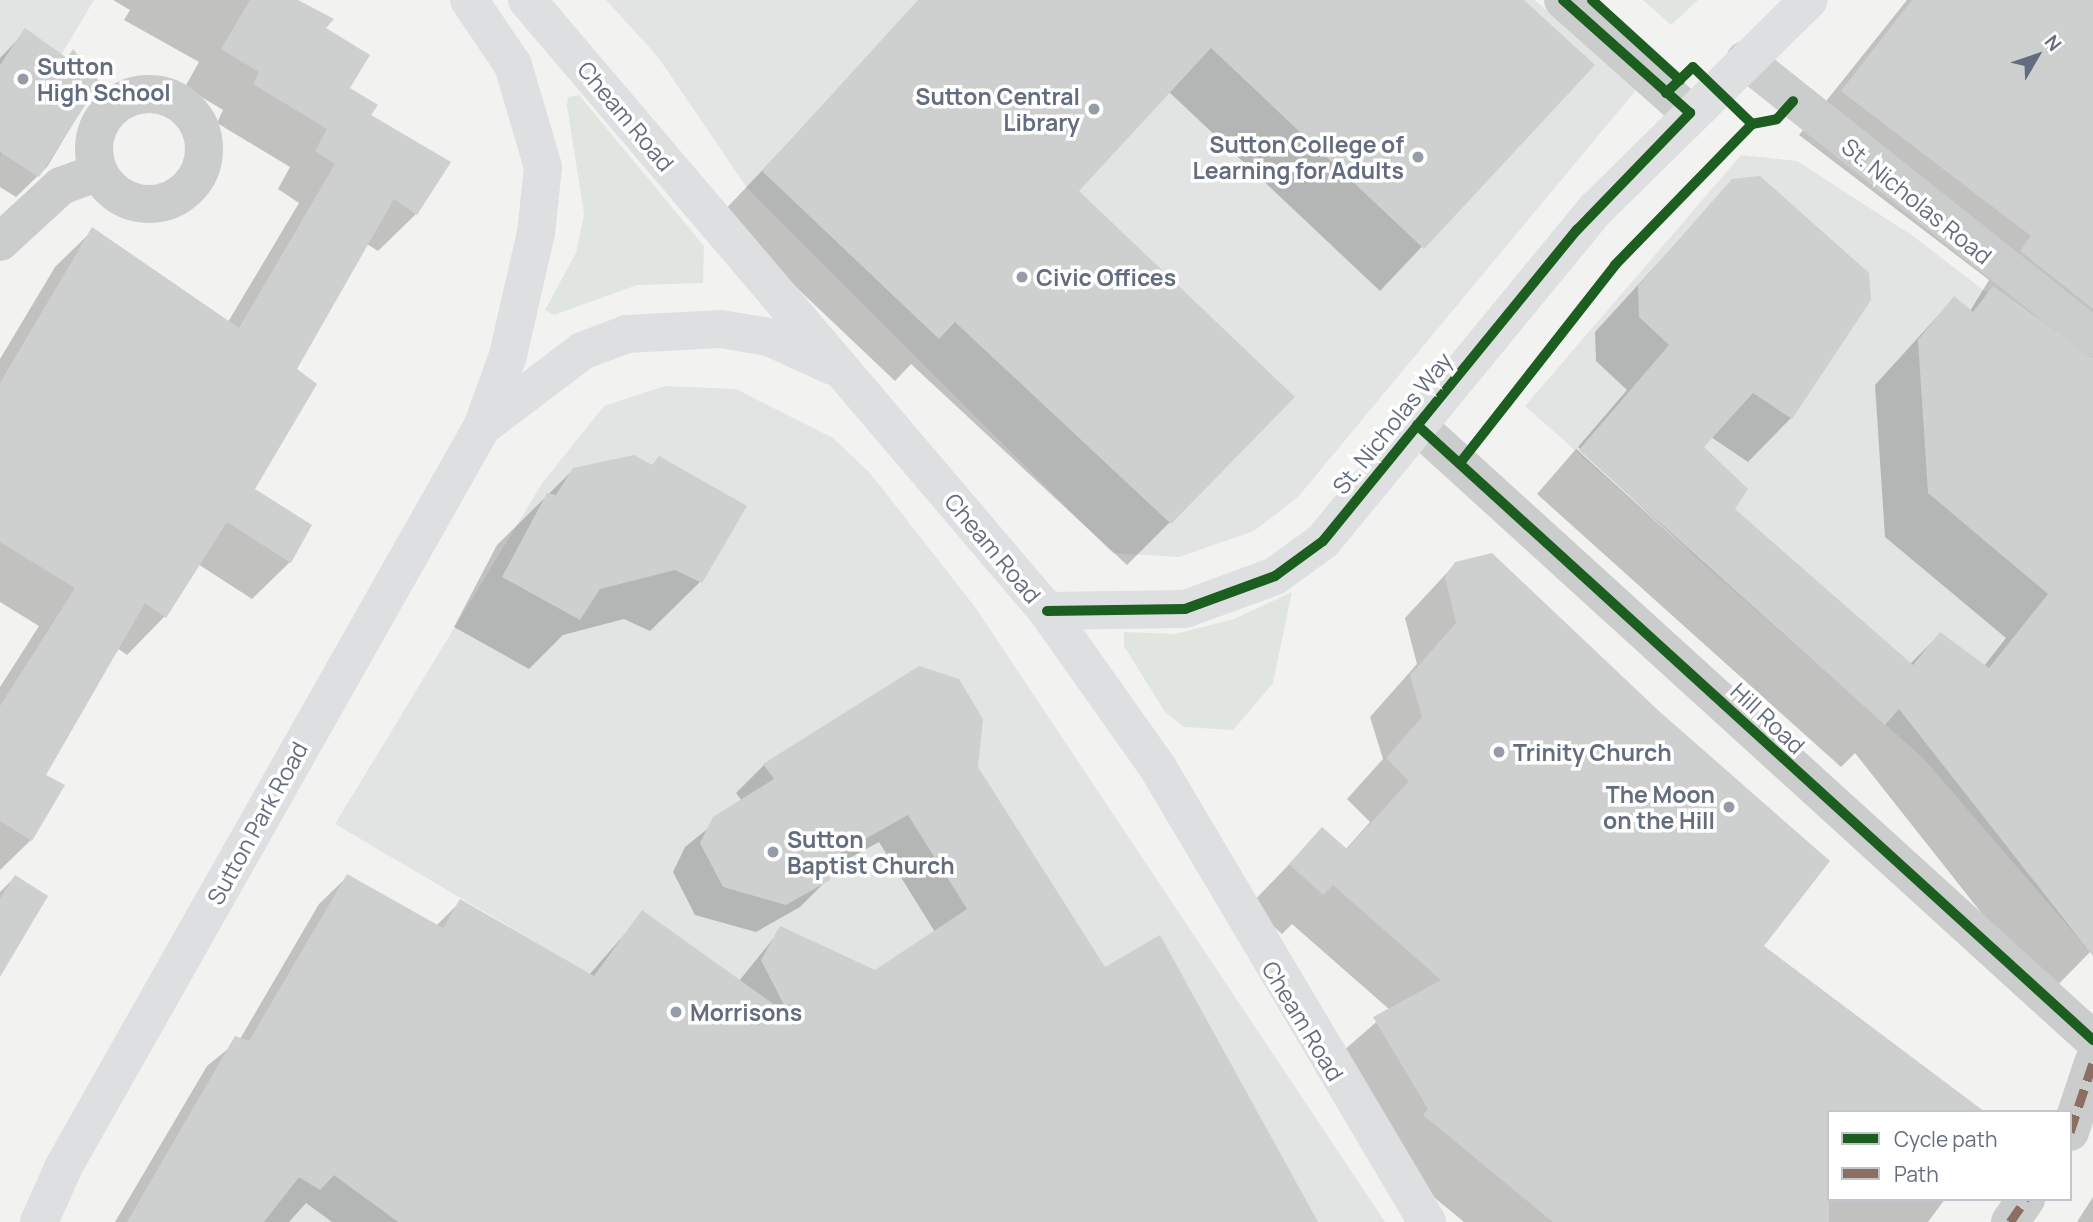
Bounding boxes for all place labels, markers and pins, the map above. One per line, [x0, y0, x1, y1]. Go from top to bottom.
place label: Sutton High School [37, 52, 171, 106]
marker: Sutton High School [15, 71, 31, 87]
place label: Sutton Central Library [915, 82, 1080, 136]
marker: Sutton Central Library [1086, 101, 1102, 117]
place label: Sutton College of Learning for Adults [1193, 130, 1404, 184]
marker: Sutton College of Learning for Adults [1410, 149, 1426, 165]
place label: Civic Offices [1036, 263, 1176, 291]
marker: Civic Offices [1014, 269, 1030, 285]
place label: Trinity Church [1513, 738, 1672, 766]
marker: Trinity Church [1491, 744, 1507, 760]
place label: The Moon on the Hill [1603, 780, 1715, 834]
marker: The Moon on the Hill [1721, 799, 1737, 815]
place label: Sutton Baptist Church [787, 825, 955, 879]
marker: Sutton Baptist Church [765, 844, 781, 860]
place label: Morrisons [690, 998, 802, 1026]
marker: Morrisons [668, 1004, 684, 1020]

